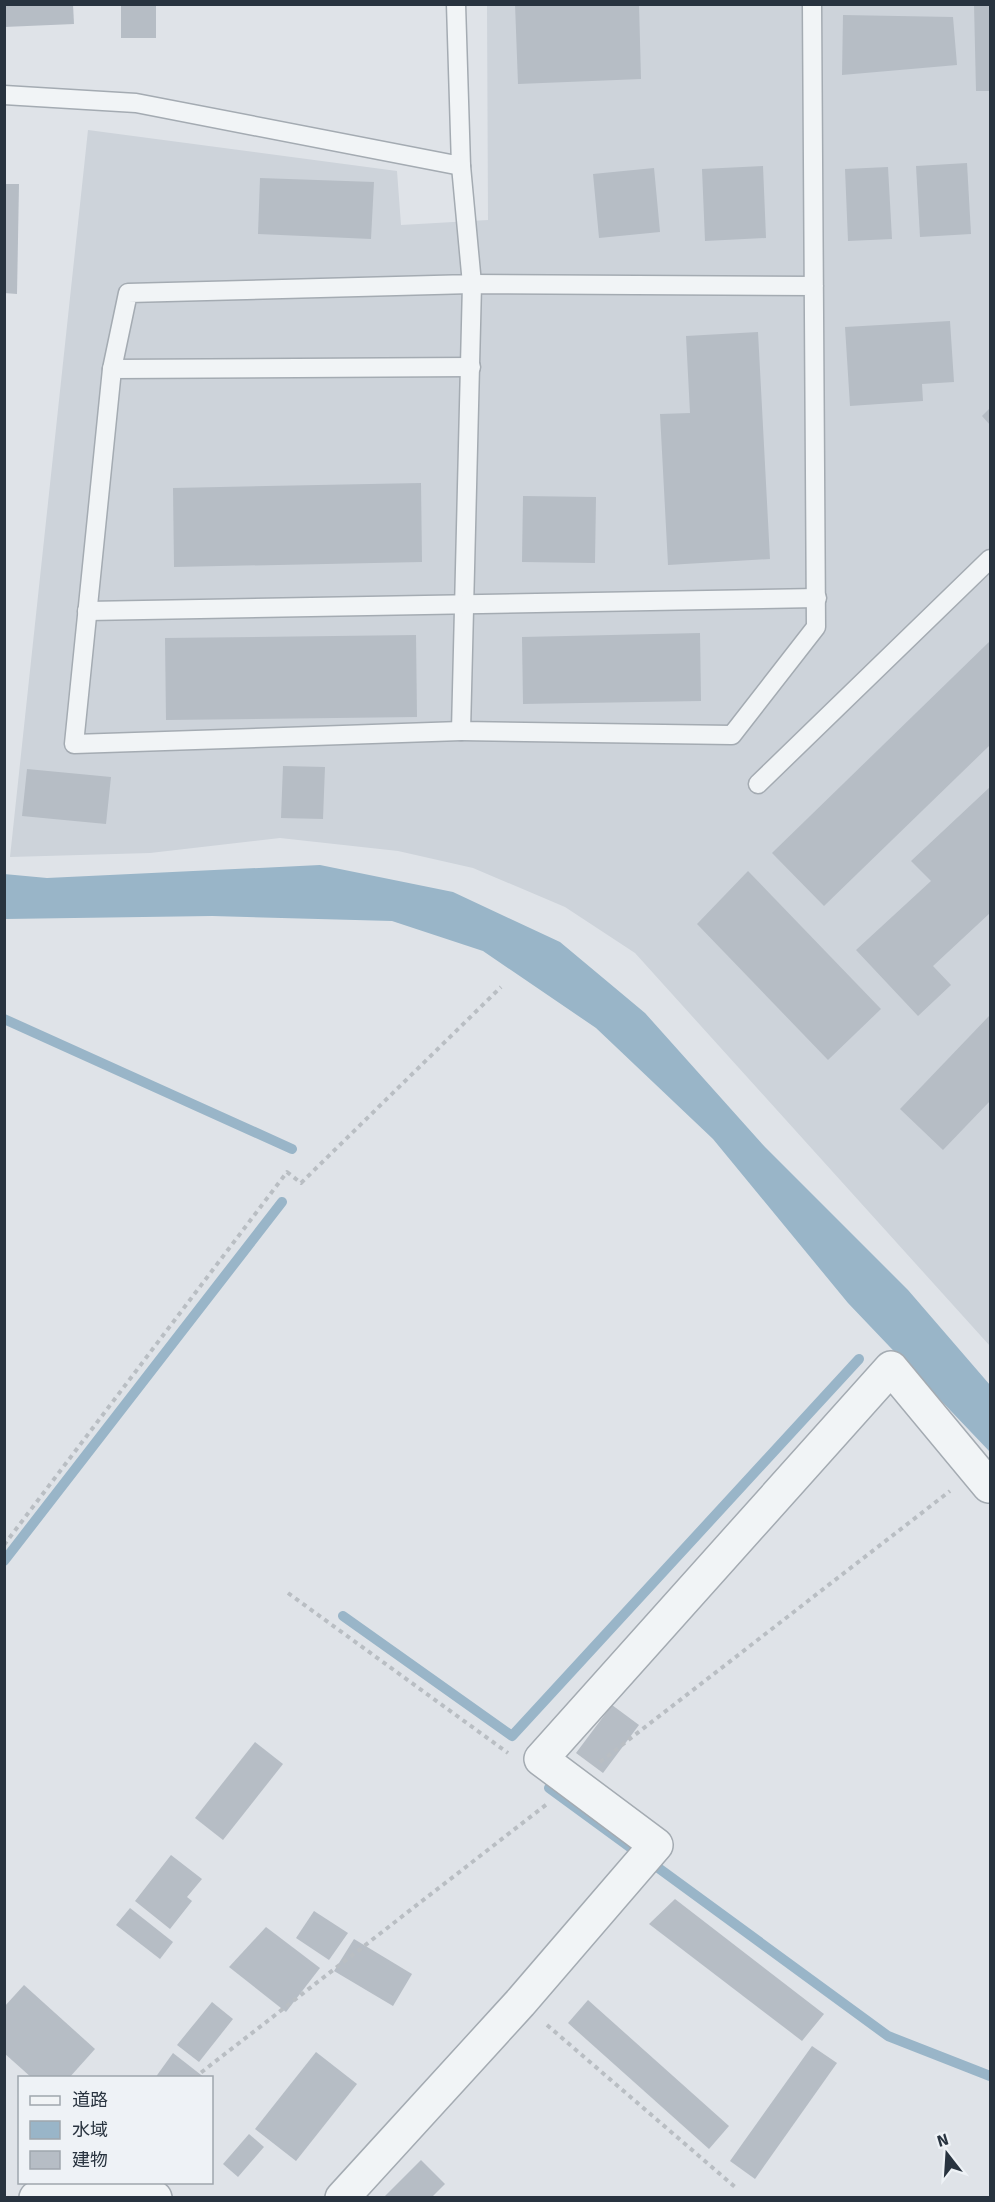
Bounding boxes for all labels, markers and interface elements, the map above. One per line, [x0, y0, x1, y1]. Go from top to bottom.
legend [18, 2076, 213, 2184]
text: 道路 [72, 2089, 108, 2111]
text: 水域 [72, 2119, 108, 2141]
north arrow [917, 2124, 977, 2184]
text: N [935, 2129, 951, 2152]
text: 建物 [72, 2149, 108, 2171]

